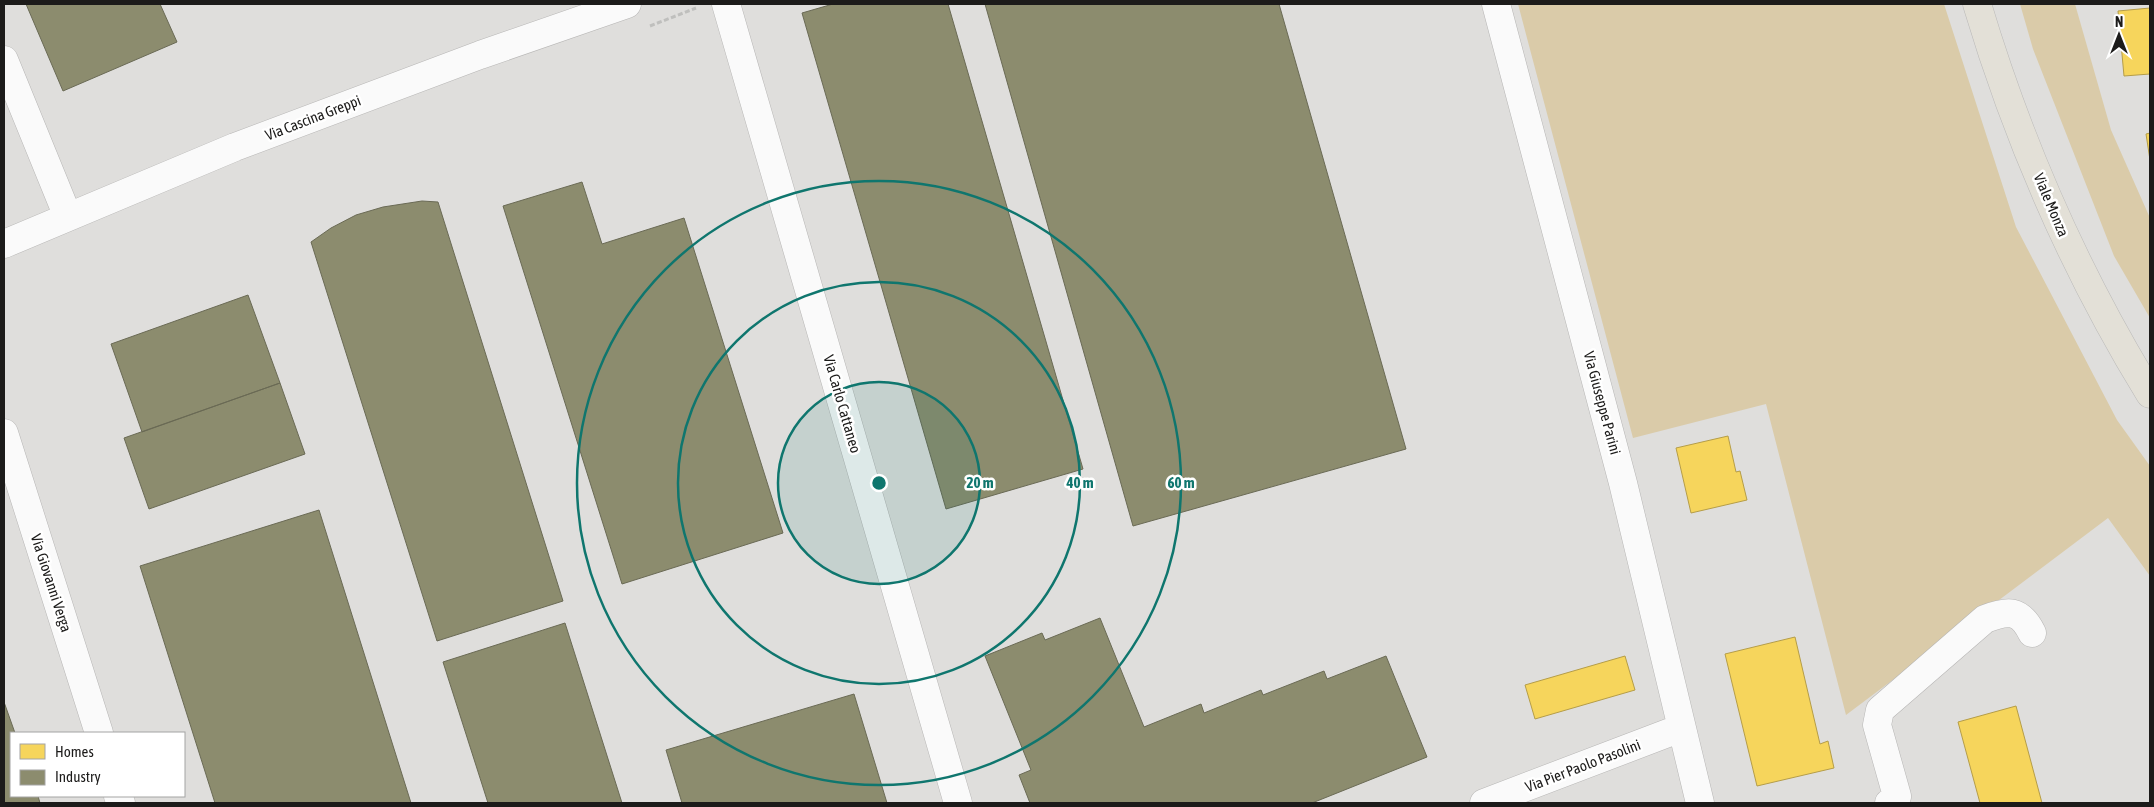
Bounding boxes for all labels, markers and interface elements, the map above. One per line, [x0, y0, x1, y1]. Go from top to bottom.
north arrow [2094, 10, 2144, 60]
text: N [2115, 14, 2123, 30]
street label: Via Cascina Greppi [263, 91, 363, 144]
street label: Viale Monza [2031, 171, 2072, 239]
street label: Via Giuseppe Parini [1581, 349, 1624, 456]
street label: Via Carlo Cattaneo [820, 353, 865, 455]
centre of rings [870, 474, 888, 492]
text: 20 m [967, 474, 994, 491]
text: 40 m [1066, 474, 1094, 491]
text: 60 m [1168, 474, 1195, 491]
street label: Via Giovanni Verga [28, 532, 75, 634]
legend [10, 732, 185, 797]
street label: Via Pier Paolo Pasolini [1523, 736, 1643, 795]
text: Homes [55, 743, 94, 760]
text: Industry [55, 768, 101, 785]

